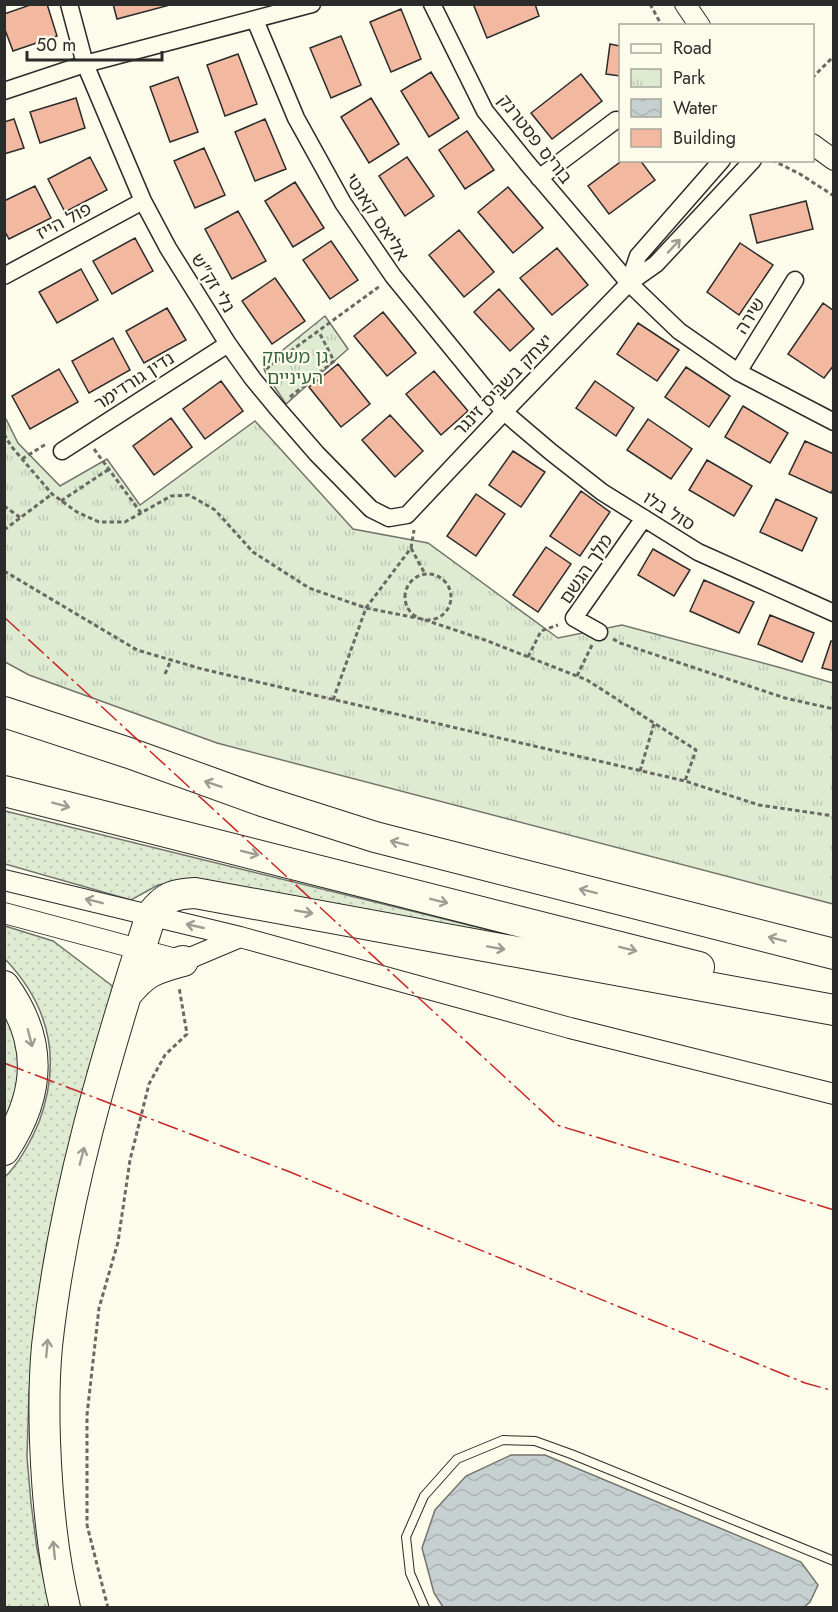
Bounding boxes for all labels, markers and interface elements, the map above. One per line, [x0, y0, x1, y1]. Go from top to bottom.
scale bar [27, 24, 162, 62]
legend [619, 24, 814, 162]
text: 50 m [36, 32, 76, 58]
text: Road [673, 35, 712, 61]
text: Park [673, 65, 705, 91]
street label: בוריס פסטרנק [492, 88, 578, 190]
text: Water [673, 95, 718, 121]
text: Building [673, 125, 736, 151]
street label: אליאס קאנטי [339, 168, 415, 266]
street label: פול הייז [32, 196, 96, 246]
one-way arrow [666, 239, 680, 254]
street label: נלי זק"ש [185, 248, 241, 318]
street label: שירה [729, 293, 771, 339]
street label: יצחק בשביס זינגר [447, 328, 559, 442]
park label: גן משחק העיניים [262, 344, 328, 391]
street label: נדין גורדימר [89, 345, 179, 417]
street label: סול בלו [638, 485, 700, 537]
street label: מלך הגשם [553, 529, 619, 609]
one-way arrow [204, 778, 223, 789]
one-way arrow [51, 800, 70, 812]
one-way arrow [390, 837, 409, 849]
one-way arrow [240, 848, 259, 860]
one-way arrow [579, 885, 598, 897]
one-way arrow [85, 895, 104, 907]
one-way arrow [429, 896, 448, 908]
one-way arrow [294, 907, 314, 918]
one-way arrow [186, 920, 206, 931]
one-way arrow [768, 933, 787, 945]
one-way arrow [486, 943, 505, 954]
one-way arrow [618, 943, 637, 955]
one-way arrow [25, 1028, 36, 1047]
one-way arrow [77, 1147, 88, 1166]
one-way arrow [42, 1338, 53, 1358]
one-way arrow [48, 1541, 59, 1561]

